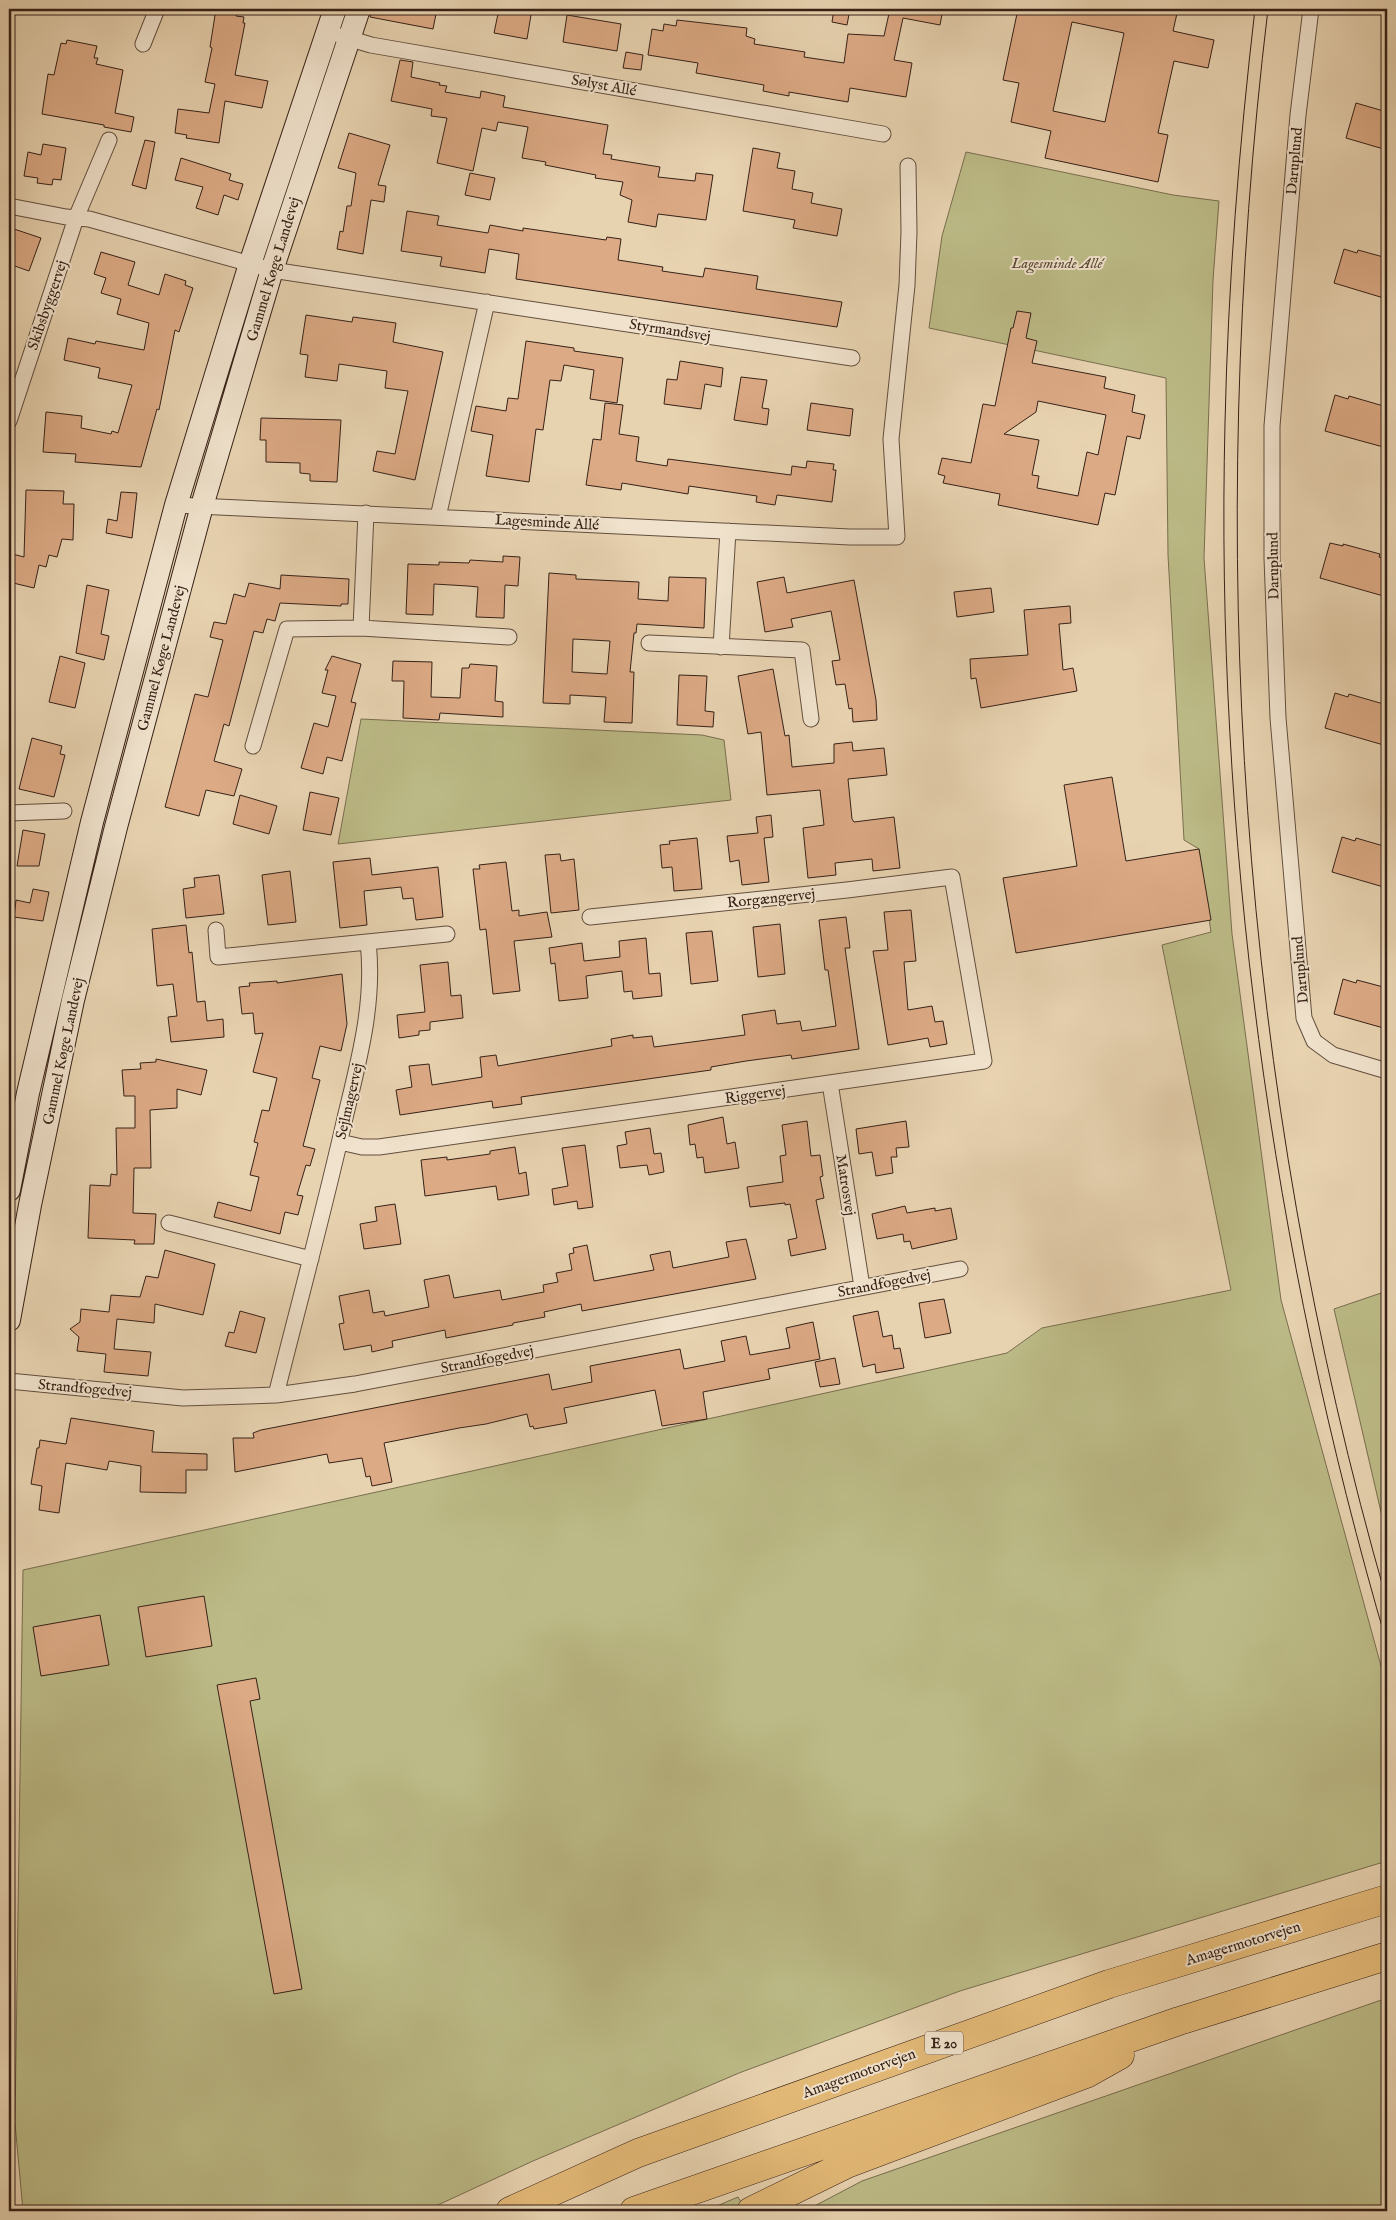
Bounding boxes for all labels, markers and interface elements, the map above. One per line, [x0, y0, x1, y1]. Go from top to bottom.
street label: Sølyst Allé [570, 70, 638, 101]
street label: Daruplund [1282, 126, 1307, 196]
street label: Gammel Køge Landevej [242, 195, 304, 344]
park label: Lagesminde Allé [1011, 254, 1105, 274]
street label: Skibsbyggervej [23, 258, 72, 353]
street label: Styrmandsvej [628, 315, 712, 346]
street label: Lagesminde Allé [494, 510, 600, 535]
street label: Daruplund [1263, 531, 1284, 600]
street label: Gammel Køge Landevej [133, 583, 190, 733]
street label: Rorgængervej [726, 884, 816, 913]
street label: Daruplund [1288, 934, 1313, 1004]
street label: Gammel Køge Landevej [39, 976, 88, 1126]
street label: Sejlmagervej [331, 1061, 368, 1141]
street label: Riggervej [724, 1081, 787, 1108]
street label: Matrosvej [831, 1153, 860, 1217]
street label: Strandfogedvej [836, 1265, 932, 1302]
street label: Strandfogedvej [439, 1341, 535, 1378]
street label: Strandfogedvej [37, 1375, 133, 1402]
street label: Amagermotorvejen [1183, 1917, 1303, 1970]
road number: E 20 [925, 2032, 963, 2054]
street label: Amagermotorvejen [799, 2044, 918, 2103]

